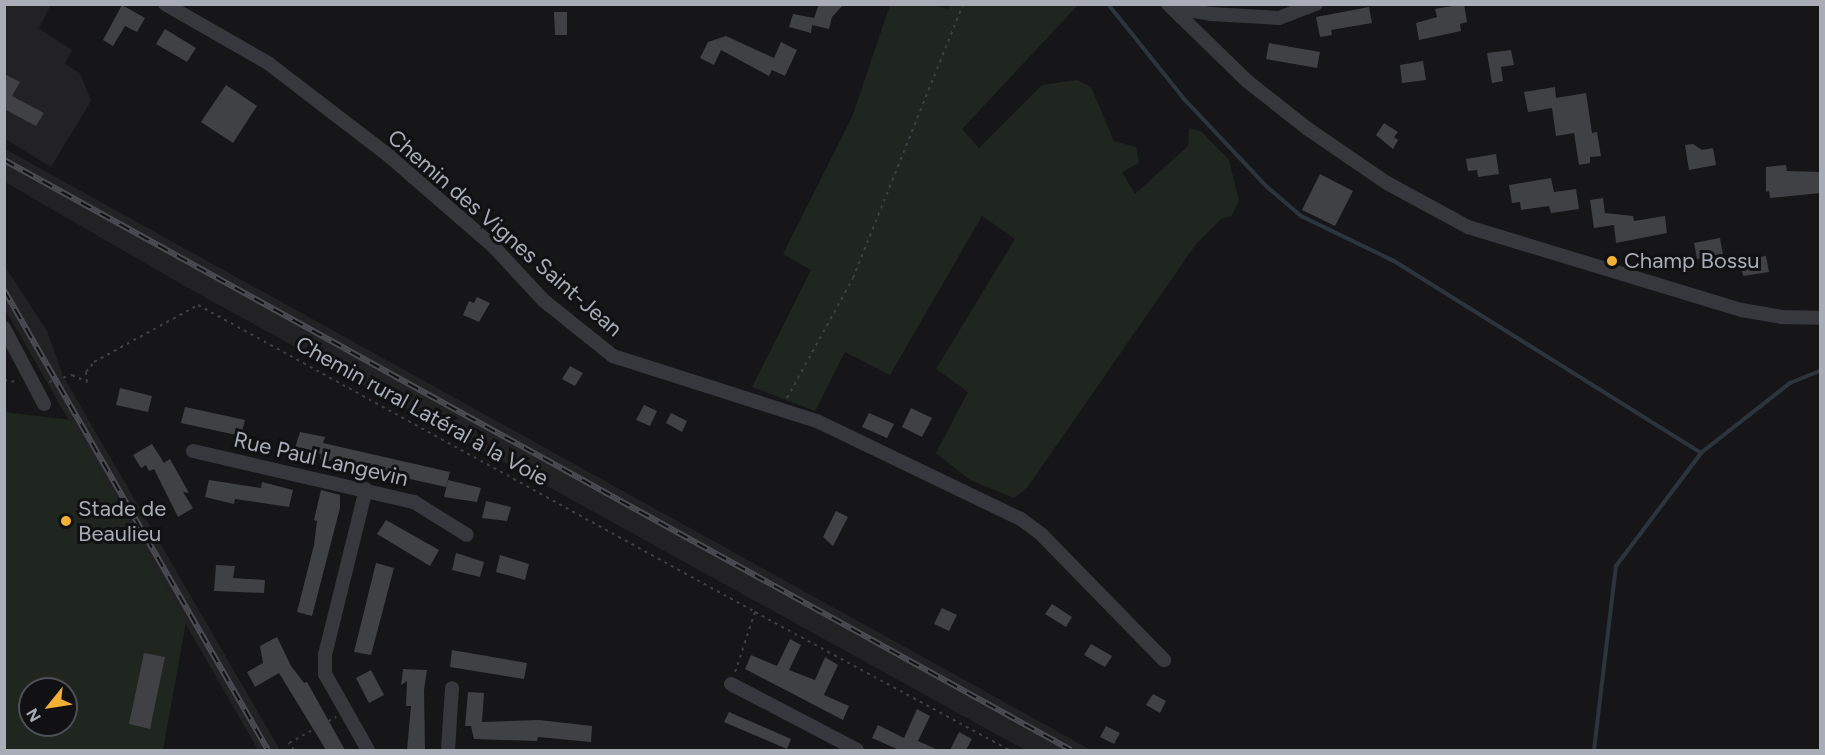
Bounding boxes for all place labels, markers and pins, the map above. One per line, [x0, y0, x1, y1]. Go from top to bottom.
place label: Champ Bossu [1624, 248, 1759, 274]
marker: Champ Bossu [1605, 254, 1619, 268]
place label: Stade de Beaulieu [78, 495, 166, 546]
marker: Stade de Beaulieu [59, 514, 73, 528]

